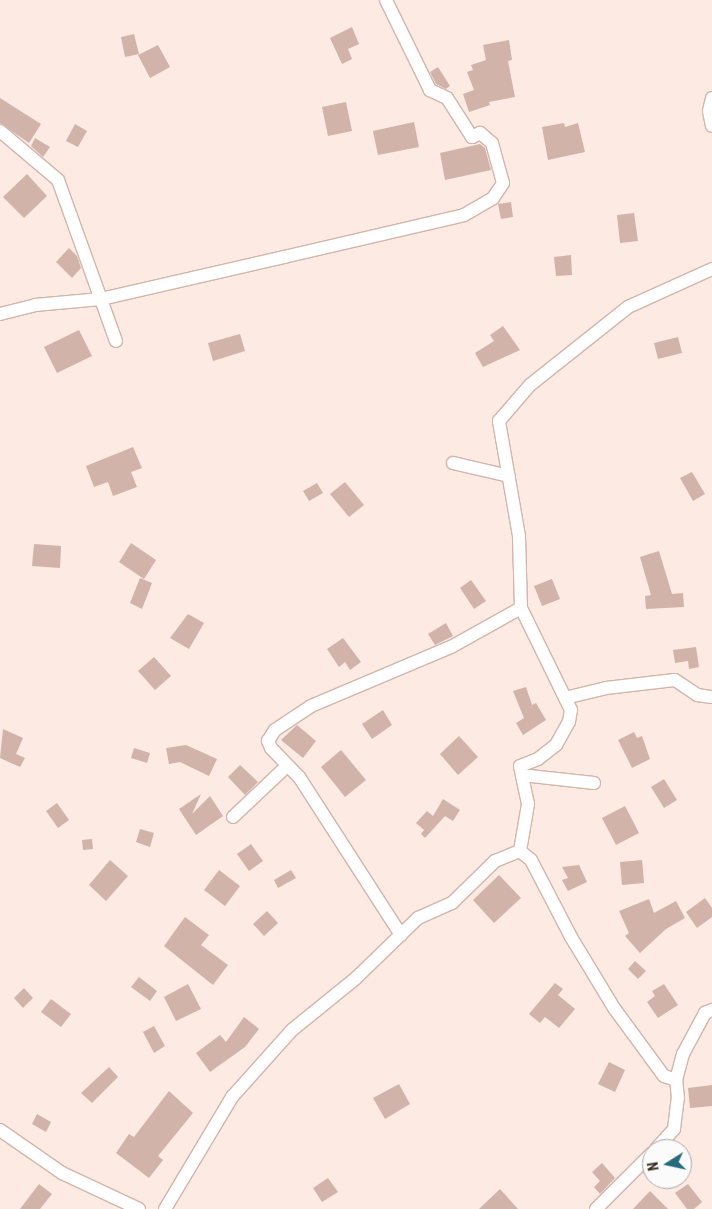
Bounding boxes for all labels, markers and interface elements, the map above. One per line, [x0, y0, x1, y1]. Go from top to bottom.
north arrow [642, 1139, 692, 1189]
text: N [645, 1161, 662, 1172]

